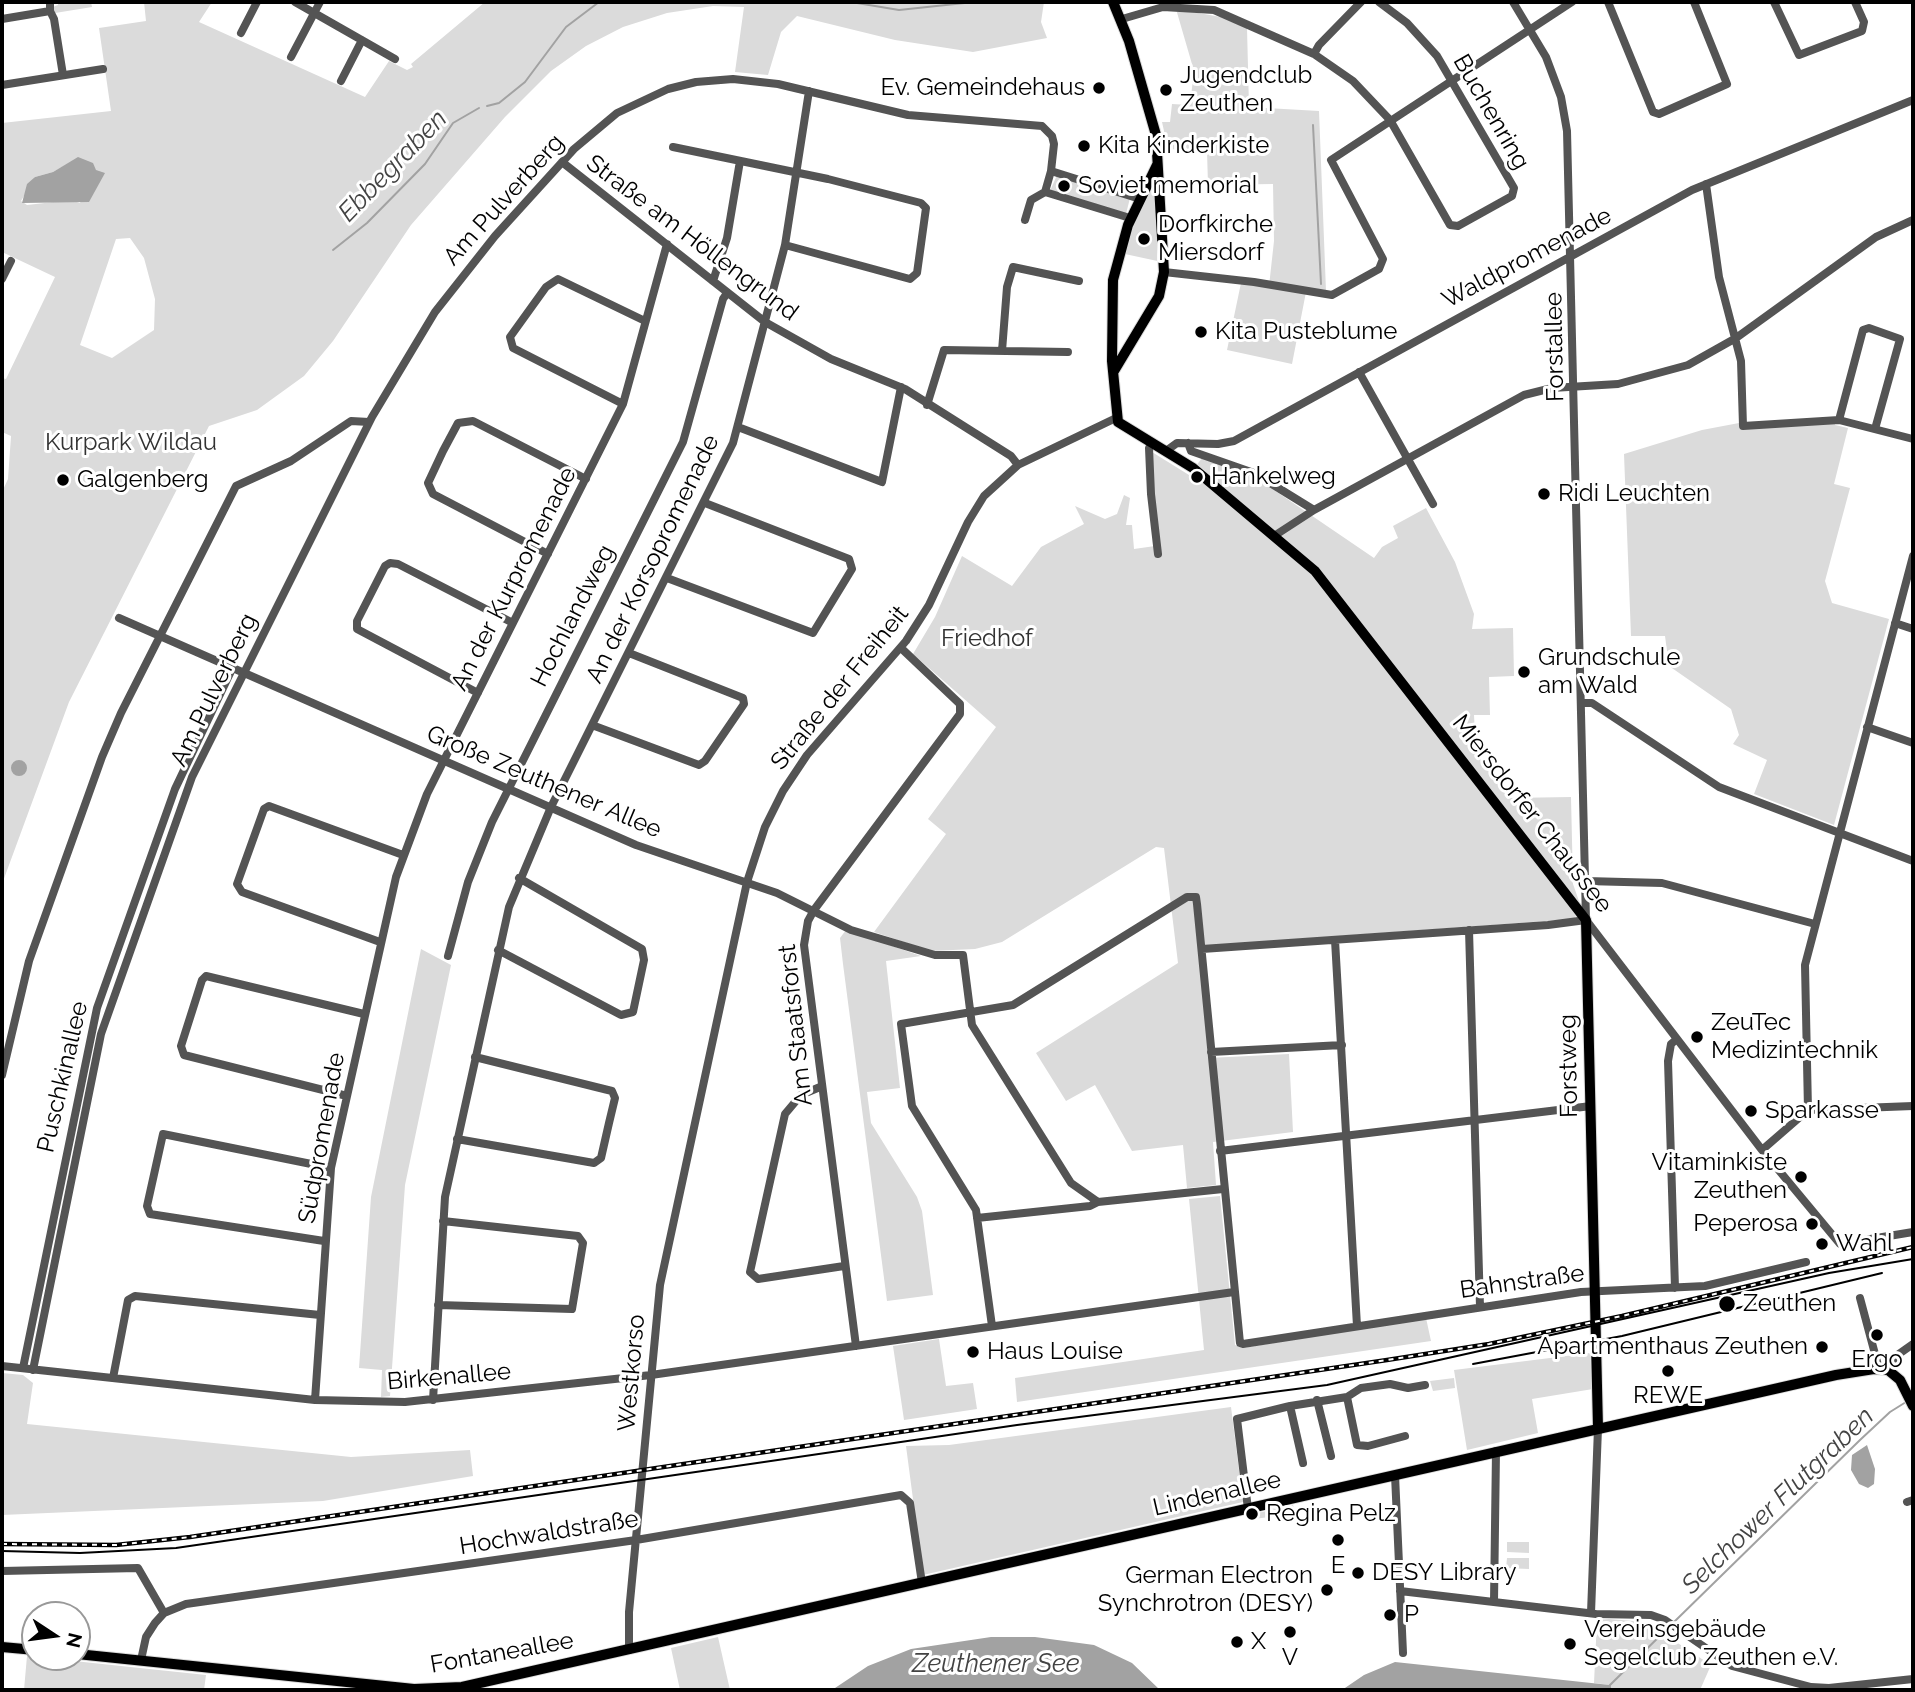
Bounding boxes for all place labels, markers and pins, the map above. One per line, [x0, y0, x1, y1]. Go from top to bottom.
place label: Jugendclub Zeuthen [1180, 62, 1312, 118]
place label: Ev. Gemeindehaus [881, 74, 1085, 102]
marker: Ev. Gemeindehaus [1091, 80, 1107, 96]
marker: Jugendclub Zeuthen [1158, 82, 1174, 98]
place label: Kita Kinderkiste [1098, 132, 1269, 160]
marker: Kita Kinderkiste [1076, 138, 1092, 154]
place label: Soviet memorial [1078, 172, 1258, 200]
marker: Soviet memorial [1056, 178, 1072, 194]
place label: Dorfkirche Miersdorf [1158, 211, 1273, 267]
marker: Dorfkirche Miersdorf [1136, 231, 1152, 247]
place label: Kita Pusteblume [1215, 318, 1397, 346]
marker: Kita Pusteblume [1193, 324, 1209, 340]
place label: Hankelweg [1211, 463, 1336, 491]
place label: Galgenberg [77, 466, 209, 494]
marker: Hankelweg [1189, 469, 1205, 485]
marker: Galgenberg [55, 472, 71, 488]
place label: Ridi Leuchten [1558, 480, 1710, 508]
marker: Ridi Leuchten [1536, 486, 1552, 502]
place label: Grundschule am Wald [1538, 644, 1680, 700]
marker: Grundschule am Wald [1516, 664, 1532, 680]
place label: ZeuTec Medizintechnik [1711, 1009, 1878, 1065]
marker: ZeuTec Medizintechnik [1689, 1029, 1705, 1045]
place label: Sparkasse [1765, 1097, 1879, 1125]
marker: Sparkasse [1743, 1103, 1759, 1119]
place label: Vitaminkiste Zeuthen [1652, 1149, 1787, 1205]
marker: Vitaminkiste Zeuthen [1793, 1169, 1809, 1185]
place label: Peperosa [1693, 1210, 1798, 1238]
marker: Peperosa [1804, 1216, 1820, 1232]
place label: Wahl [1836, 1230, 1893, 1258]
marker: Wahl [1814, 1236, 1830, 1252]
place label: Zeuthen [1743, 1290, 1836, 1318]
marker: Zeuthen [1717, 1294, 1737, 1314]
marker: Ergo [1869, 1327, 1885, 1343]
place label: Apartmenthaus Zeuthen [1537, 1333, 1808, 1361]
place label: Haus Louise [987, 1338, 1123, 1366]
marker: Apartmenthaus Zeuthen [1814, 1339, 1830, 1355]
marker: Haus Louise [965, 1344, 981, 1360]
place label: Ergo [1851, 1346, 1903, 1374]
marker: REWE [1660, 1363, 1676, 1379]
place label: REWE [1633, 1382, 1703, 1410]
place label: Regina Pelz [1266, 1500, 1396, 1528]
marker: Regina Pelz [1244, 1506, 1260, 1522]
marker: E [1330, 1532, 1346, 1548]
place label: E [1331, 1552, 1345, 1580]
place label: DESY Library [1372, 1559, 1516, 1587]
place label: German Electron Synchrotron (DESY) [1098, 1562, 1313, 1618]
marker: DESY Library [1350, 1565, 1366, 1581]
marker: German Electron Synchrotron (DESY) [1319, 1582, 1335, 1598]
place label: P [1404, 1601, 1419, 1629]
marker: P [1382, 1607, 1398, 1623]
place label: Vereinsgebäude Segelclub Zeuthen e.V. [1584, 1616, 1838, 1672]
marker: V [1282, 1624, 1298, 1640]
place label: X [1251, 1628, 1266, 1656]
marker: X [1229, 1634, 1245, 1650]
marker: Vereinsgebäude Segelclub Zeuthen e.V. [1562, 1636, 1578, 1652]
place label: V [1282, 1644, 1298, 1672]

